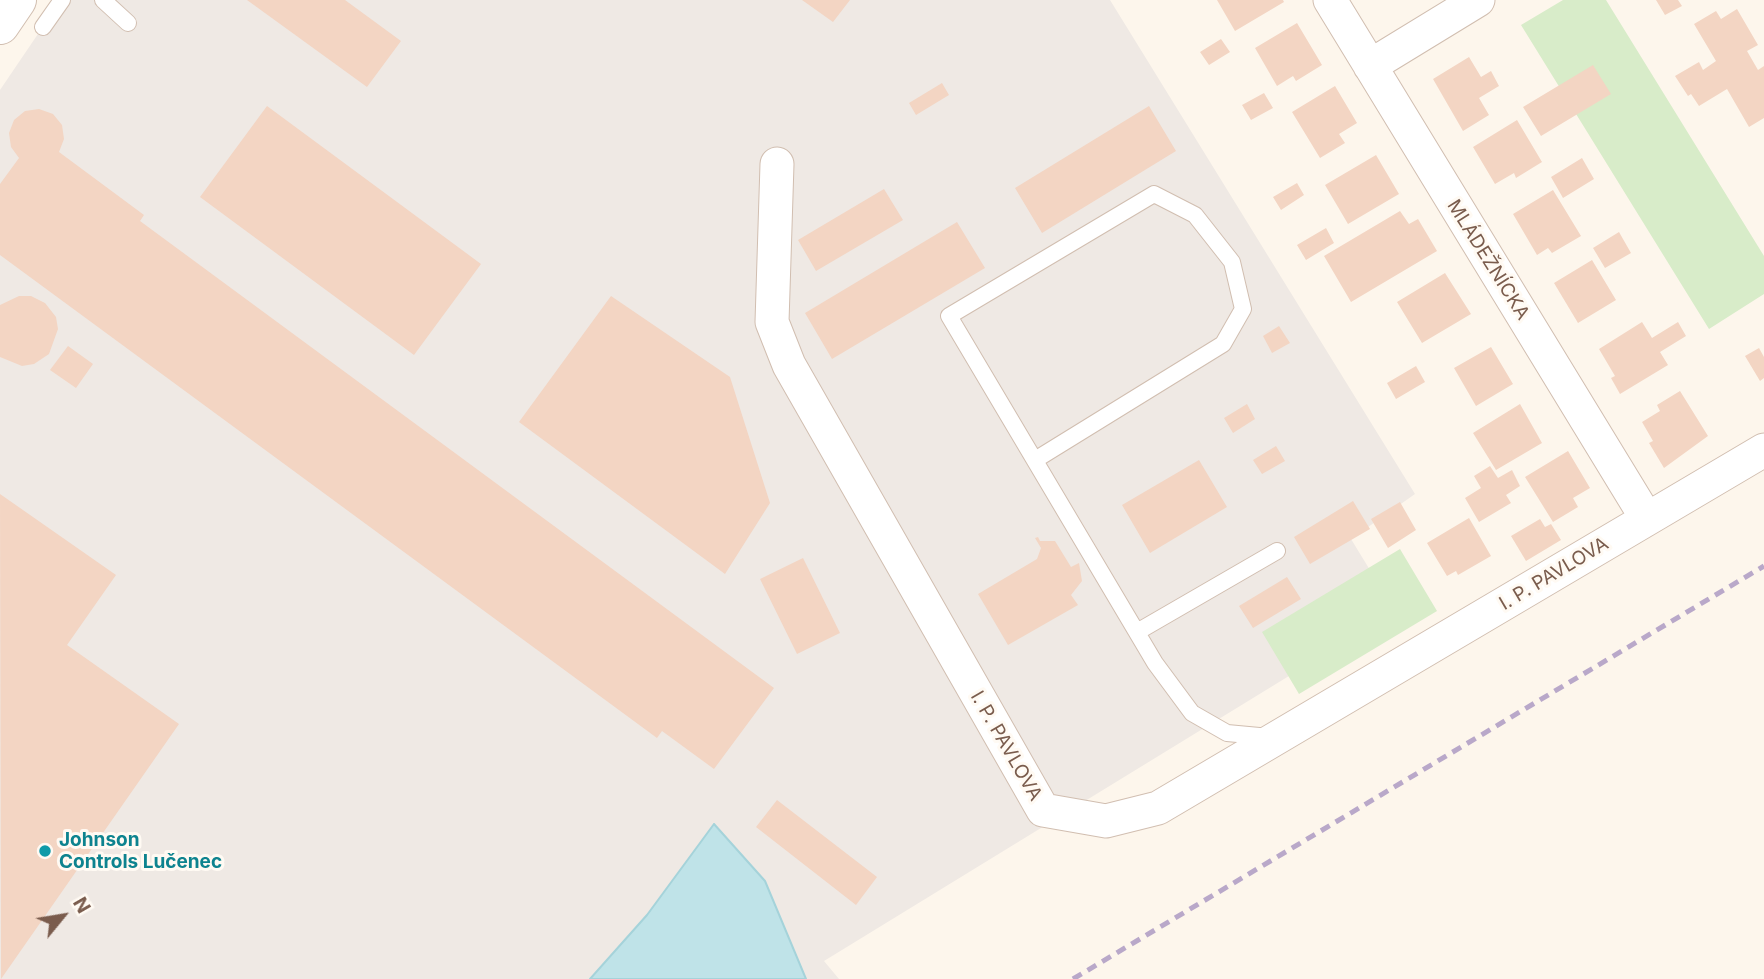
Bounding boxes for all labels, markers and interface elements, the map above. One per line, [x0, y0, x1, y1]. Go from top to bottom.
street label: MLÁDEŽNÍCKA [1442, 196, 1534, 324]
street label: I. P. PAVLOVA [1495, 533, 1613, 615]
street label: I. P. PAVLOVA [965, 687, 1047, 805]
place label: Johnson Controls Lučenec [59, 829, 222, 873]
marker: Johnson Controls Lučenec [37, 843, 53, 859]
north arrow [28, 881, 98, 951]
text: N [68, 893, 95, 917]

